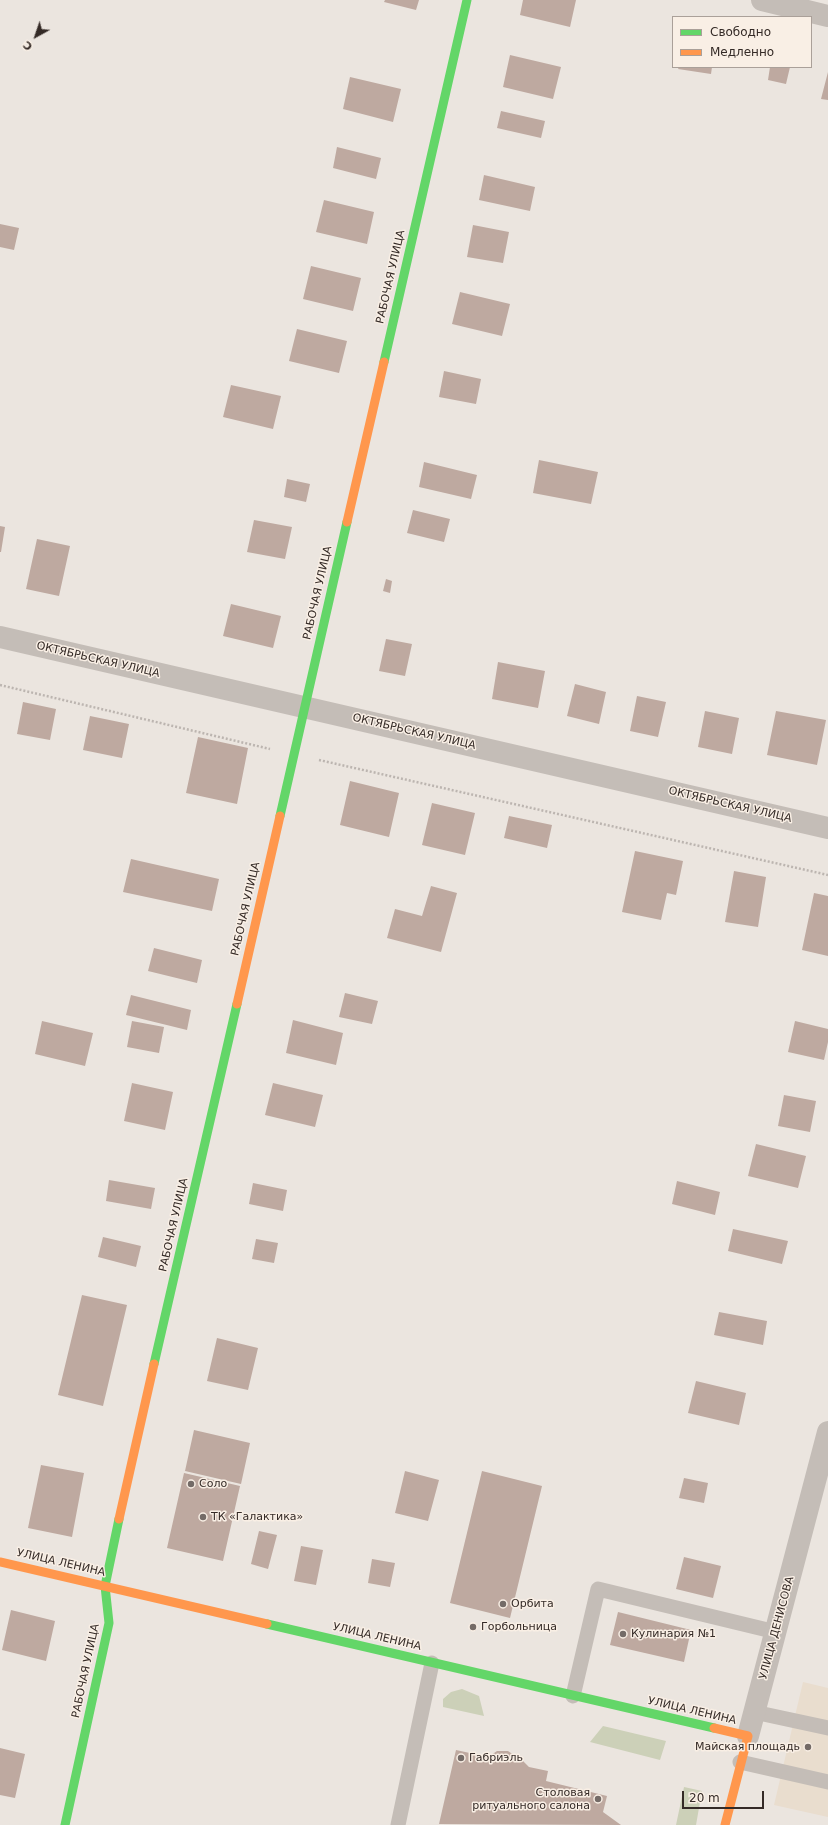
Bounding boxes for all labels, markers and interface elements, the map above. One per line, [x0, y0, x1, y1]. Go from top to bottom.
north arrow [16, 16, 56, 56]
legend [672, 16, 812, 68]
text: Свободно [710, 25, 771, 39]
text: С [21, 38, 35, 53]
text: Медленно [710, 45, 774, 59]
street label: РАБОЧАЯ УЛИЦА [374, 229, 408, 325]
street label: РАБОЧАЯ УЛИЦА [301, 545, 335, 641]
street label: ОКТЯБРЬСКАЯ УЛИЦА [35, 639, 161, 681]
street label: ОКТЯБРЬСКАЯ УЛИЦА [351, 711, 477, 753]
street label: ОКТЯБРЬСКАЯ УЛИЦА [667, 784, 793, 826]
street label: РАБОЧАЯ УЛИЦА [229, 861, 263, 957]
street label: РАБОЧАЯ УЛИЦА [157, 1177, 191, 1273]
place label: Соло [199, 1477, 227, 1491]
marker: Соло [186, 1479, 196, 1489]
place label: ТК «Галактика» [211, 1510, 303, 1524]
marker: ТК «Галактика» [198, 1512, 208, 1522]
street label: УЛИЦА ЛЕНИНА [16, 1546, 106, 1580]
street label: УЛИЦА ДЕНИСОВА [757, 1575, 797, 1681]
place label: Орбита [511, 1597, 554, 1611]
marker: Орбита [498, 1599, 508, 1609]
street label: УЛИЦА ЛЕНИНА [332, 1620, 422, 1654]
place label: Горбольница [481, 1620, 557, 1634]
marker: Горбольница [468, 1622, 478, 1632]
street label: РАБОЧАЯ УЛИЦА [70, 1623, 102, 1719]
place label: Кулинария №1 [631, 1627, 716, 1641]
marker: Кулинария №1 [618, 1629, 628, 1639]
street label: УЛИЦА ЛЕНИНА [647, 1694, 737, 1728]
place label: Майская площадь [695, 1740, 800, 1754]
marker: Майская площадь [803, 1742, 813, 1752]
place label: Габриэль [469, 1751, 523, 1765]
marker: Габриэль [456, 1753, 466, 1763]
scale bar [684, 1783, 766, 1809]
place label: Столовая ритуального салона [472, 1786, 590, 1812]
text: 20 m [689, 1791, 720, 1805]
marker: Столовая ритуального салона [593, 1794, 603, 1804]

